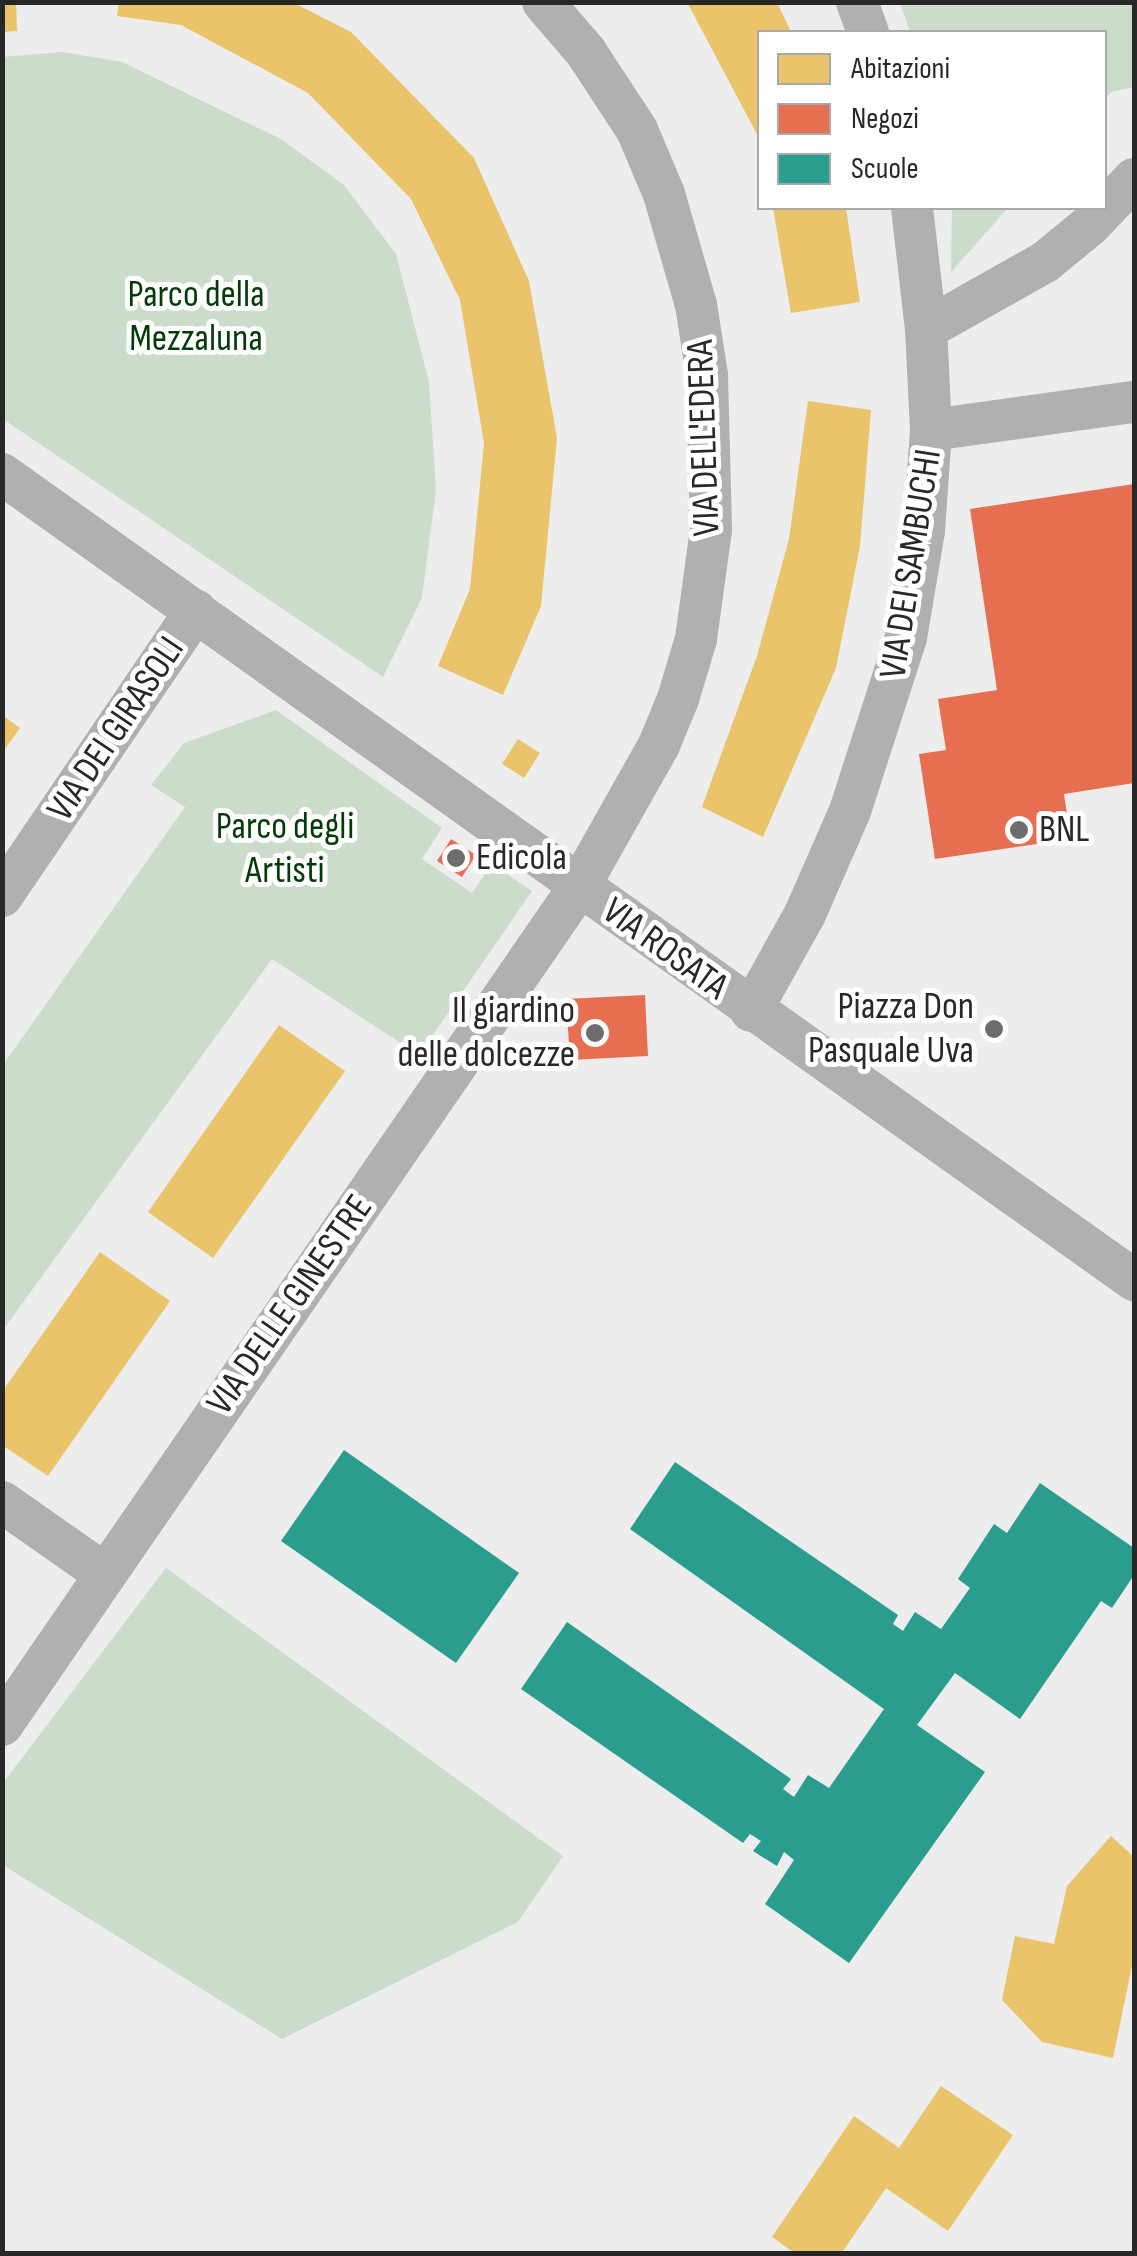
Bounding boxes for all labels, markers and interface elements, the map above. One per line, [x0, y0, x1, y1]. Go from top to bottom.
legend [757, 30, 1107, 210]
text: Abitazioni [851, 51, 950, 87]
text: Negozi [851, 101, 919, 137]
text: Scuole [851, 151, 918, 187]
park label: Parco della Mezzaluna [127, 272, 265, 362]
street label: VIA DELL'EDERA [678, 339, 730, 537]
street label: VIA DEI SAMBUCHI [870, 446, 952, 682]
street label: VIA DEI GIRASOLI [38, 628, 194, 830]
park label: Parco degli Artisti [216, 804, 354, 894]
place label: BNL [1039, 807, 1089, 853]
marker: BNL [1008, 819, 1030, 841]
place label: Edicola [476, 835, 567, 881]
marker: Edicola [445, 847, 467, 869]
street label: VIA ROSATA [593, 888, 737, 1010]
place label: Piazza Don Pasquale Uva [808, 984, 974, 1074]
place label: Il giardino delle dolcezze [397, 988, 575, 1078]
marker: Piazza Don Pasquale Uva [983, 1018, 1005, 1040]
marker: Il giardino delle dolcezze [584, 1022, 606, 1044]
street label: VIA DELLE GINESTRE [197, 1186, 383, 1424]

